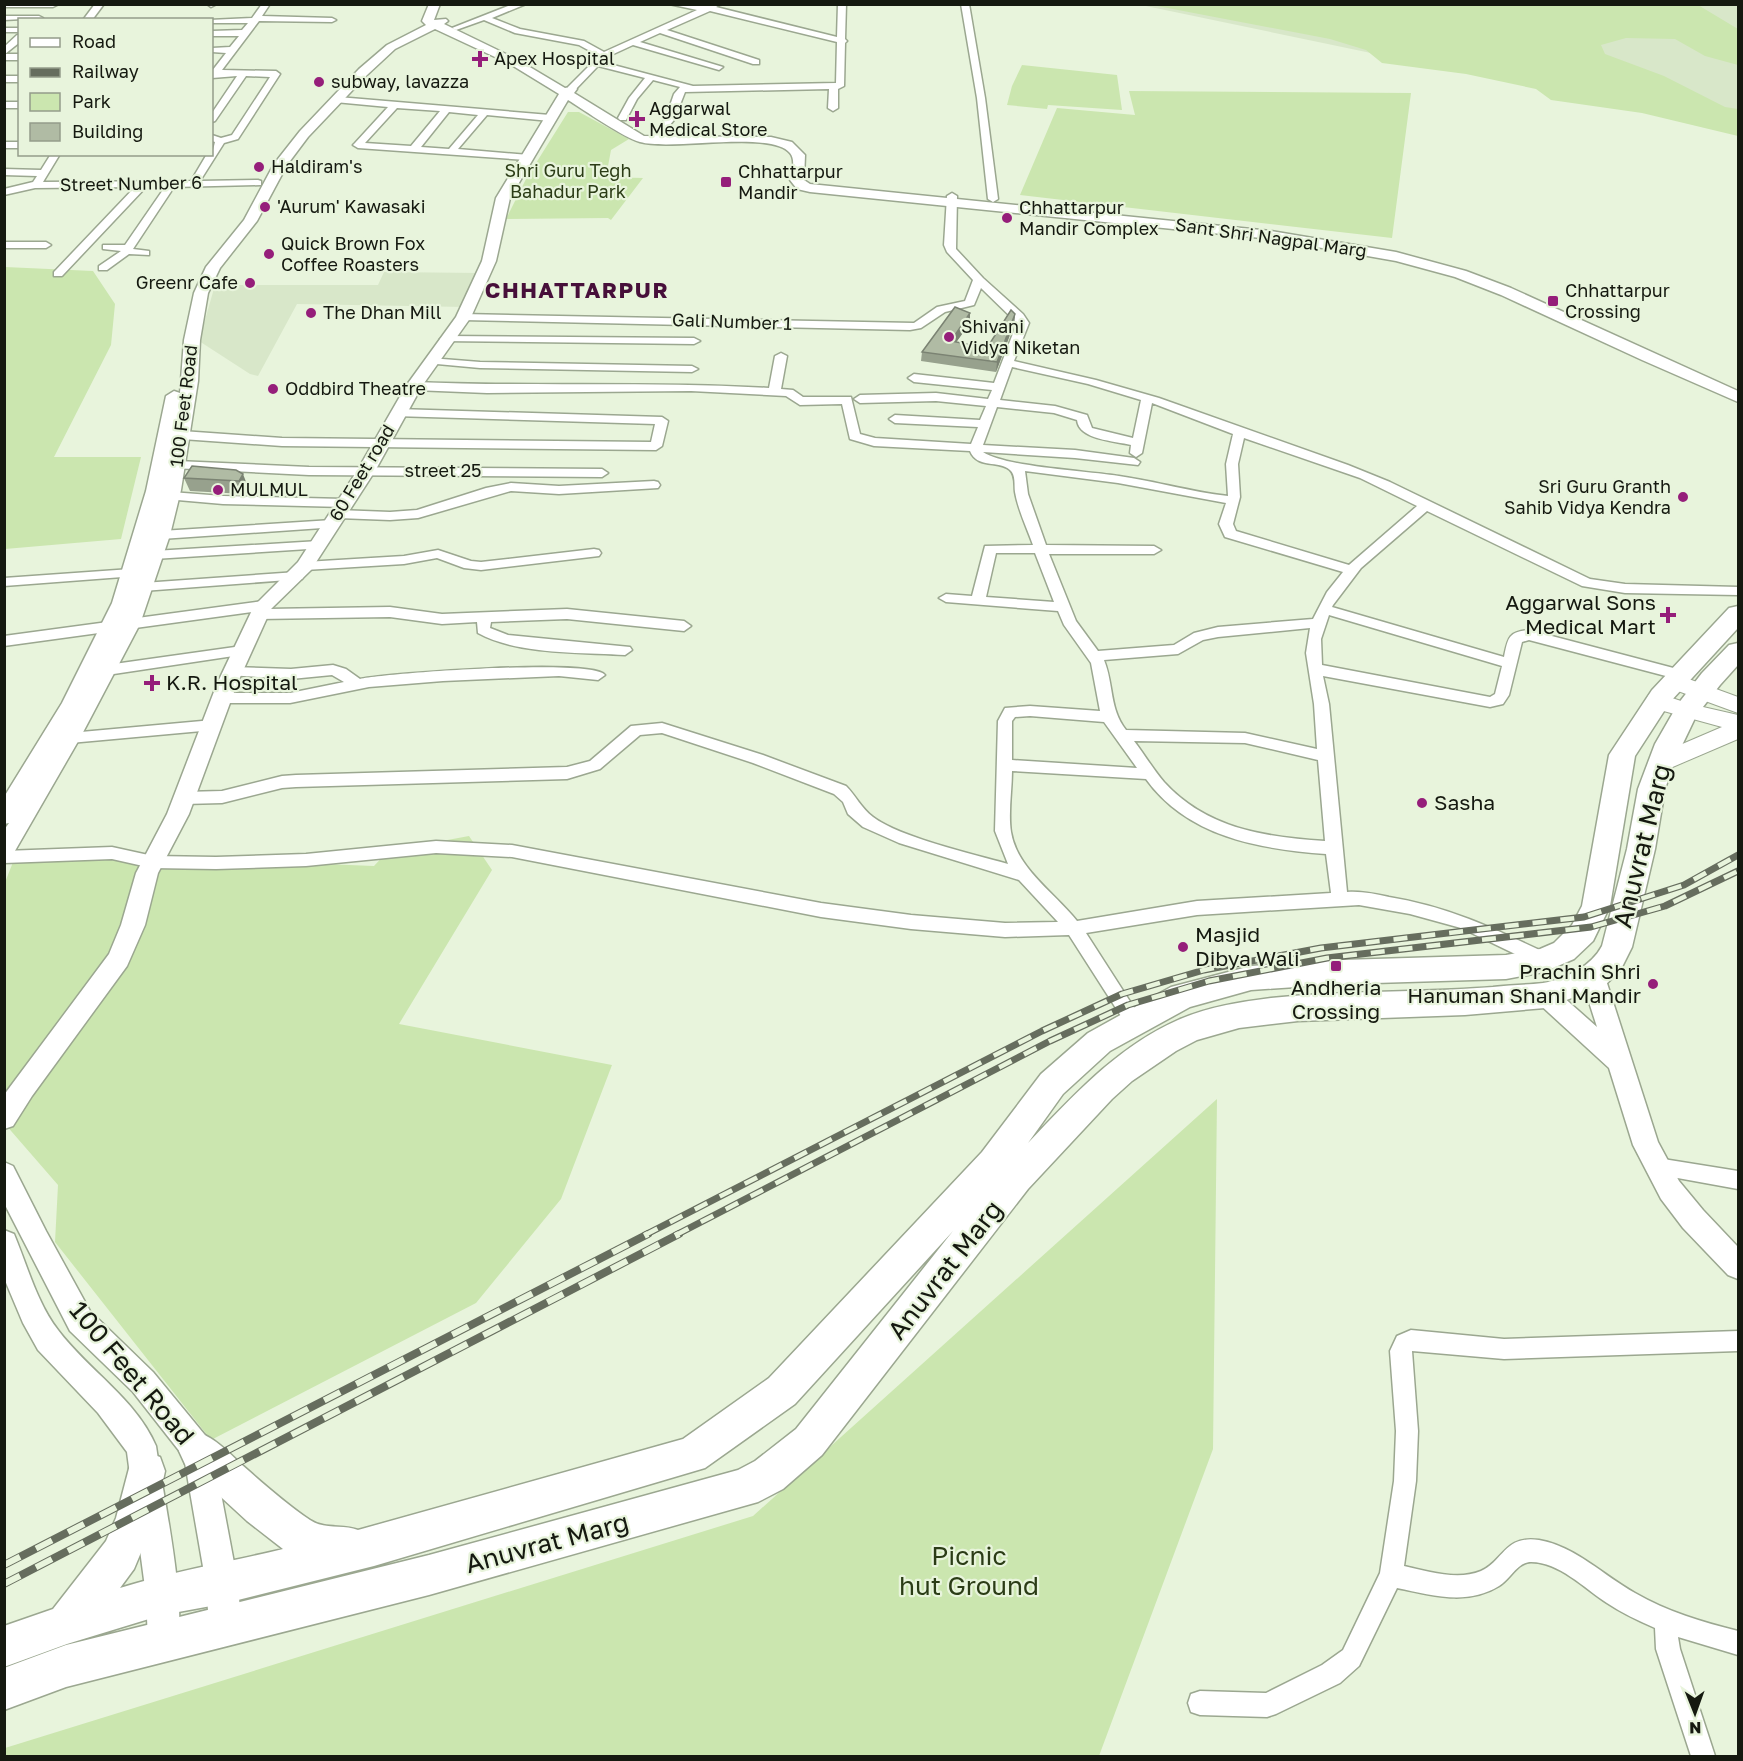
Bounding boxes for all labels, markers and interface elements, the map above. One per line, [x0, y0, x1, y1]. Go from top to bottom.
legend [18, 18, 213, 156]
text: Road [72, 30, 116, 52]
place label: Apex Hospital [494, 47, 615, 69]
marker: Apex Hospital [471, 50, 489, 68]
text: Railway [72, 60, 139, 82]
place label: subway, lavazza [331, 70, 469, 92]
marker: subway, lavazza [312, 75, 326, 89]
text: Park [72, 90, 111, 112]
place label: Aggarwal Medical Store [649, 97, 768, 140]
marker: Aggarwal Medical Store [630, 112, 644, 126]
text: Building [72, 120, 143, 142]
place label: Haldiram's [271, 155, 363, 177]
park label: Shri Guru Tegh Bahadur Park [504, 159, 632, 202]
marker: Haldiram's [252, 160, 266, 174]
place label: Chhattarpur Mandir [738, 160, 843, 203]
street label: Street Number 6 [60, 171, 202, 195]
marker: Chhattarpur Mandir [719, 175, 733, 189]
place label: 'Aurum' Kawasaki [277, 195, 426, 217]
place label: Chhattarpur Mandir Complex [1019, 196, 1159, 239]
marker: 'Aurum' Kawasaki [258, 200, 272, 214]
marker: Chhattarpur Mandir Complex [1000, 211, 1014, 225]
street label: Sant Shri Nagpal Marg [1174, 213, 1368, 261]
place label: Quick Brown Fox Coffee Roasters [281, 232, 425, 275]
marker: Quick Brown Fox Coffee Roasters [262, 247, 276, 261]
place label: Greenr Cafe [136, 271, 238, 293]
marker: Greenr Cafe [243, 276, 257, 290]
district label: CHHATTARPUR [485, 276, 669, 303]
place label: Chhattarpur Crossing [1565, 279, 1670, 322]
marker: Chhattarpur Crossing [1546, 294, 1560, 308]
place label: The Dhan Mill [323, 301, 442, 323]
marker: The Dhan Mill [304, 306, 318, 320]
street label: Gali Number 1 [672, 308, 793, 334]
place label: Shivani Vidya Niketan [961, 315, 1080, 358]
marker: Shivani Vidya Niketan [942, 330, 956, 344]
street label: 100 Feet Road [165, 344, 201, 468]
place label: Oddbird Theatre [285, 377, 426, 399]
marker: Oddbird Theatre [266, 382, 280, 396]
street label: 60 Feet road [324, 420, 399, 525]
street label: street 25 [404, 459, 482, 481]
place label: Sri Guru Granth Sahib Vidya Kendra [1504, 475, 1671, 518]
place label: MULMUL [230, 478, 308, 500]
marker: MULMUL [211, 483, 225, 497]
marker: Sri Guru Granth Sahib Vidya Kendra [1676, 490, 1690, 504]
place label: Aggarwal Sons Medical Mart [1505, 589, 1656, 639]
marker: Aggarwal Sons Medical Mart [1661, 608, 1675, 622]
place label: K.R. Hospital [166, 669, 298, 695]
marker: K.R. Hospital [143, 674, 161, 692]
street label: Anuvrat Marg [1606, 761, 1677, 931]
place label: Sasha [1434, 789, 1495, 815]
marker: Sasha [1415, 796, 1429, 810]
place label: Masjid Dibya Wali [1195, 921, 1300, 971]
marker: Masjid Dibya Wali [1176, 940, 1190, 954]
place label: Prachin Shri Hanuman Shani Mandir [1407, 958, 1641, 1008]
marker: Andheria Crossing [1329, 959, 1343, 973]
place label: Andheria Crossing [1291, 974, 1381, 1024]
marker: Prachin Shri Hanuman Shani Mandir [1646, 977, 1660, 991]
street label: Anuvrat Marg [881, 1194, 1008, 1345]
street label: 100 Feet Road [64, 1295, 201, 1451]
street label: Anuvrat Marg [462, 1506, 632, 1579]
park label: Picnic hut Ground [899, 1540, 1039, 1601]
north arrow [1665, 1683, 1725, 1743]
text: N [1689, 1718, 1702, 1738]

